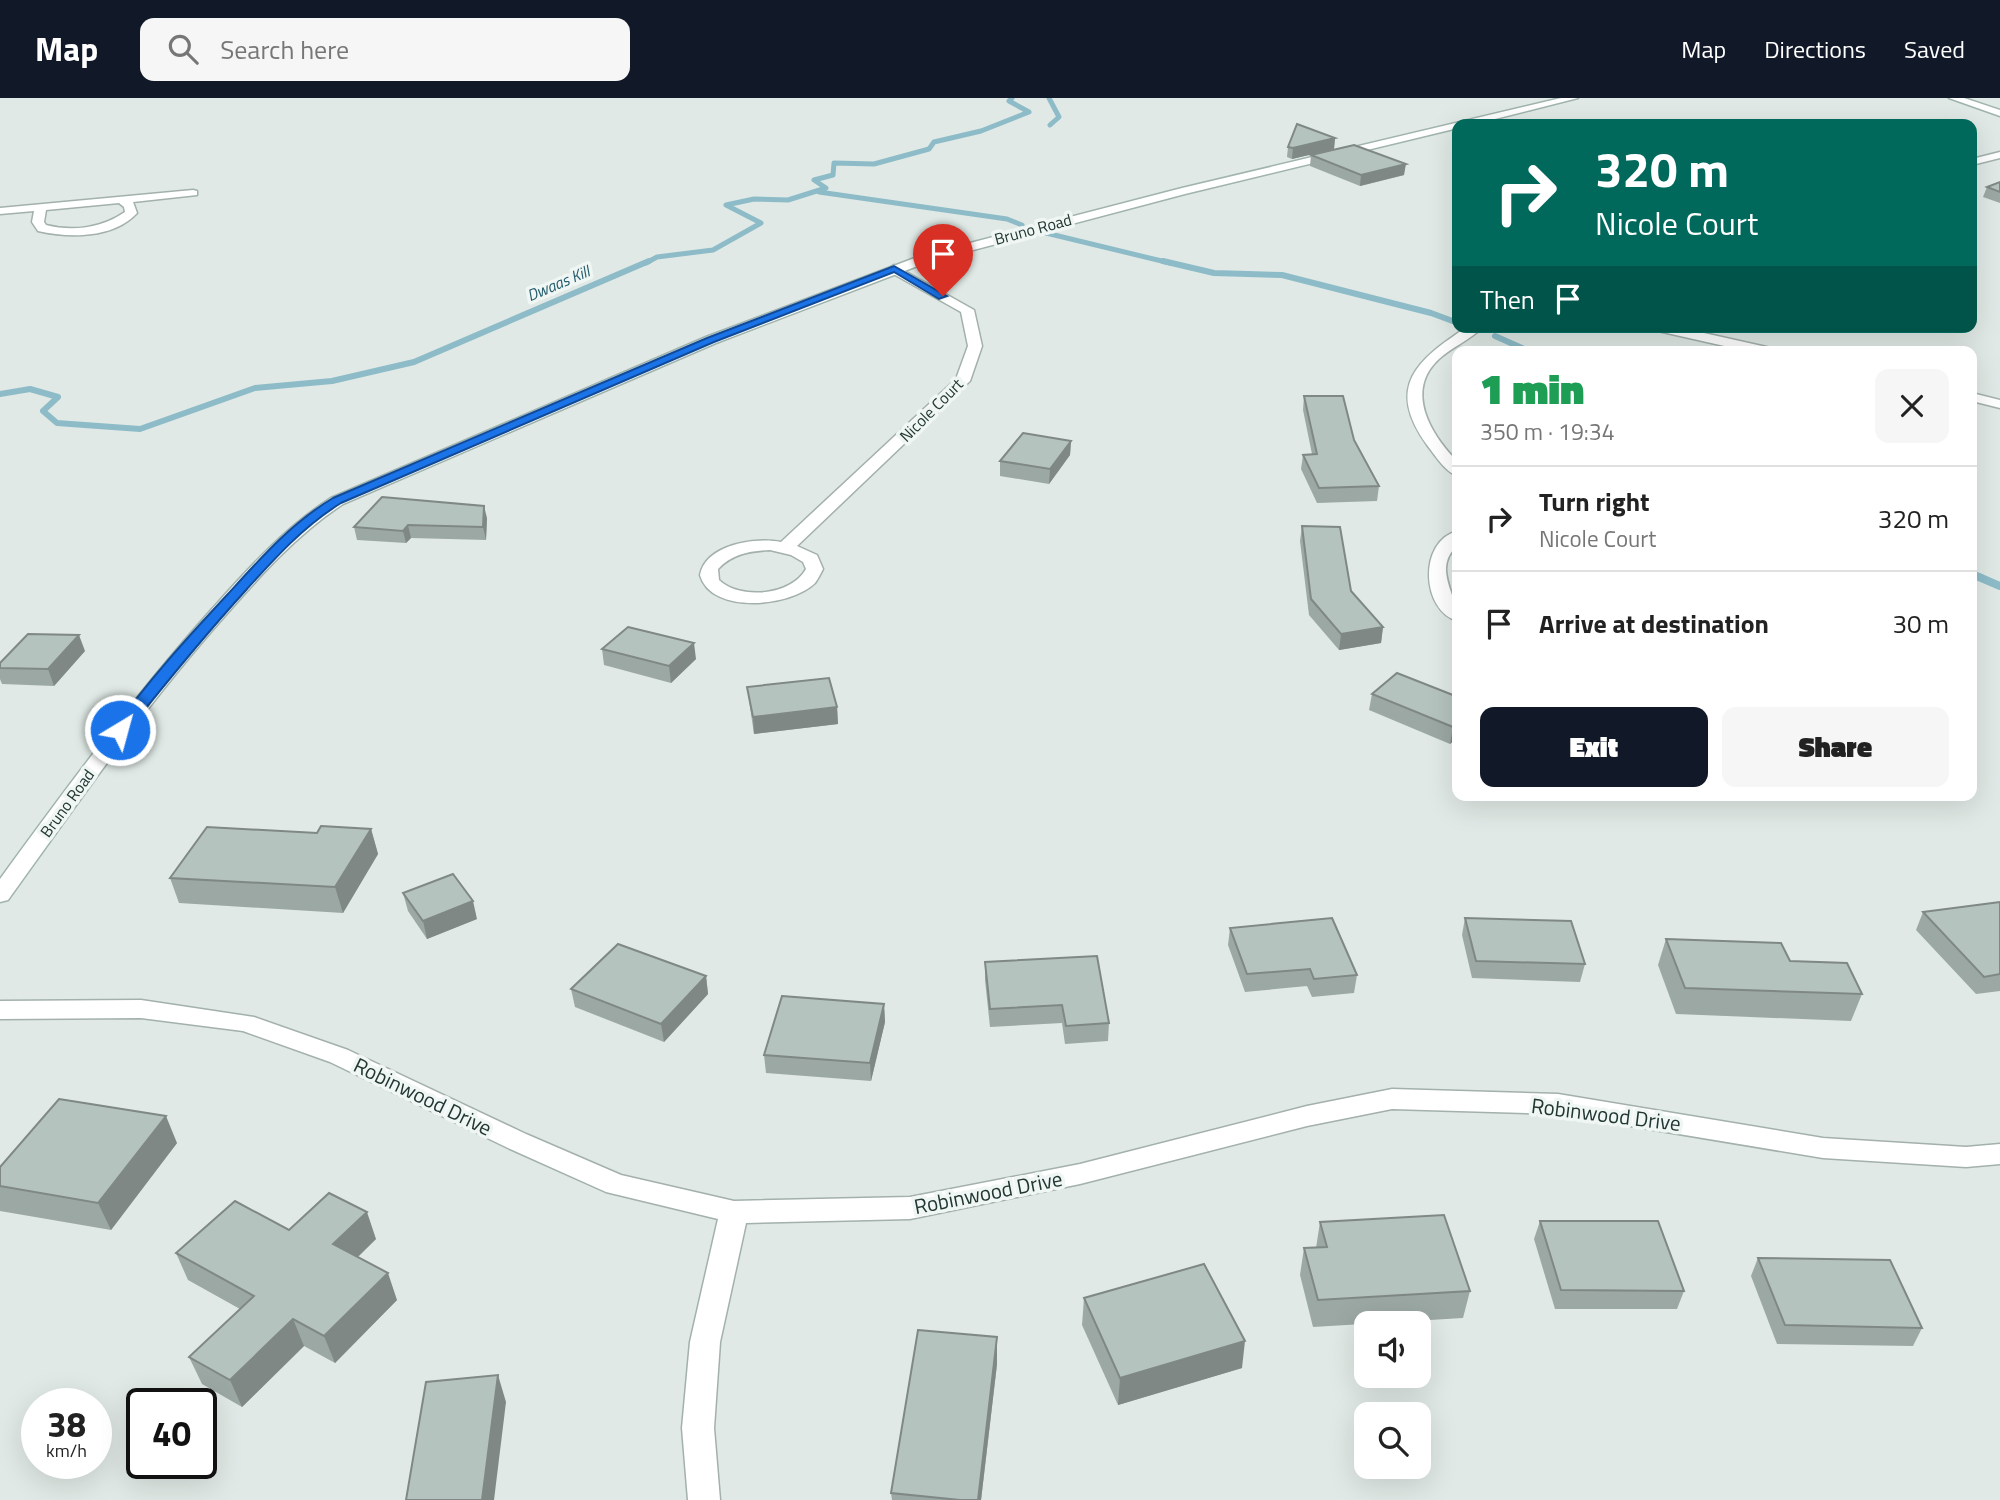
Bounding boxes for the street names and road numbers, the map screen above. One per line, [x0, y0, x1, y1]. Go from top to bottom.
street label: Bruno Road [992, 207, 1074, 251]
street label: Nicole Court [894, 372, 969, 447]
street label: Bruno Road [34, 764, 100, 842]
street label: Robinwood Drive [348, 1049, 498, 1143]
street label: Robinwood Drive [1529, 1089, 1683, 1139]
street label: Robinwood Drive [911, 1162, 1065, 1222]

